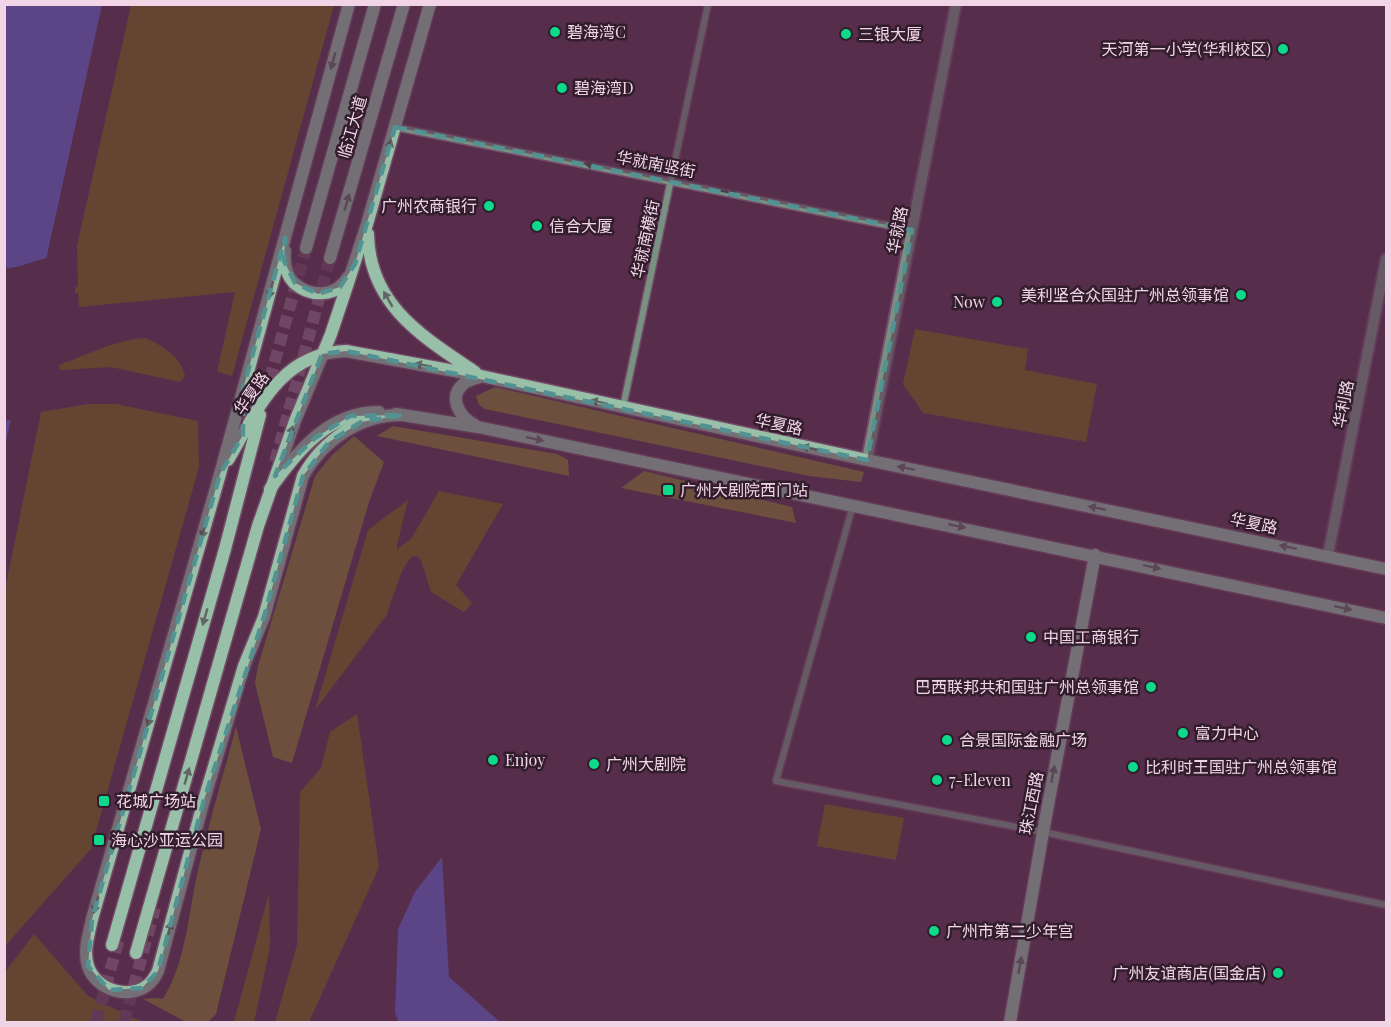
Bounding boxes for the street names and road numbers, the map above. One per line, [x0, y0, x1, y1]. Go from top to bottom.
street label: 临江大道 [333, 93, 370, 161]
street label: 华就南竖街 [615, 146, 697, 181]
street label: 华就南横街 [626, 198, 663, 280]
street label: 华就路 [882, 204, 911, 255]
street label: 华夏路 [228, 367, 273, 418]
street label: 华利路 [1328, 378, 1357, 429]
street label: 华夏路 [753, 408, 805, 439]
street label: 华夏路 [1228, 507, 1280, 538]
street label: 珠江西路 [1014, 769, 1047, 836]

